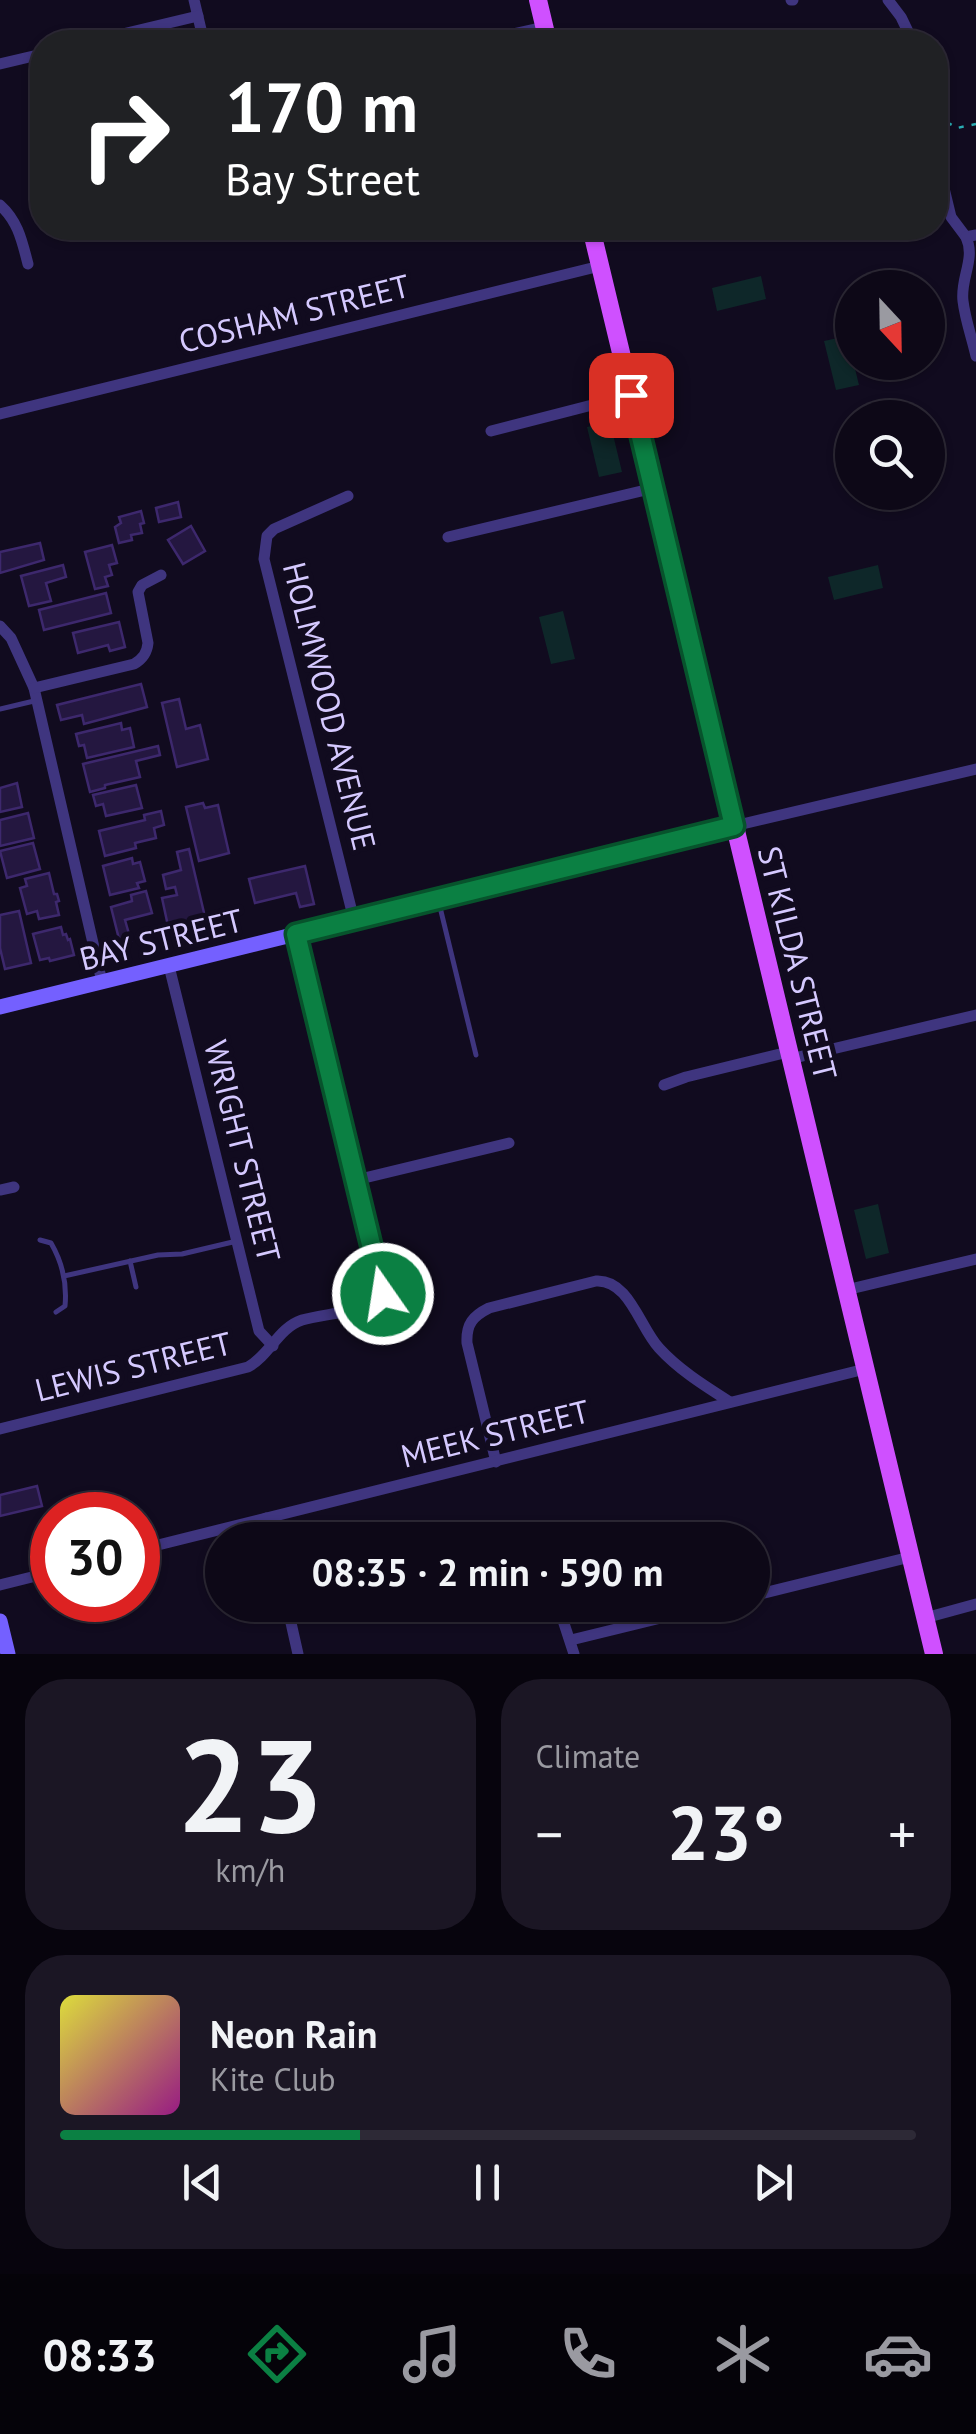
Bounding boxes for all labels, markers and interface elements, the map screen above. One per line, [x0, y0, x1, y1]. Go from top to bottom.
text: 170 m [225, 61, 418, 151]
icon: right [60, 70, 190, 200]
text: Bay Street [225, 149, 420, 207]
street label: COSHAM STREET [174, 264, 414, 362]
north arrow [835, 270, 945, 380]
map controls [835, 270, 945, 510]
pin [589, 353, 674, 438]
icon: arrive [604, 368, 659, 423]
button: search [835, 400, 945, 510]
street label: HOLMWOOD AVENUE [274, 558, 386, 854]
street label: ST KILDA STREET [749, 842, 847, 1084]
street label: BAY STREET [75, 898, 247, 980]
street label: WRIGHT STREET [195, 1036, 291, 1266]
position arrow [331, 1242, 435, 1346]
street label: LEWIS STREET [30, 1321, 236, 1411]
street label: MEEK STREET [396, 1389, 594, 1477]
speed limit sign: 30 [30, 1492, 160, 1622]
text: 08:35 · 2 min · 590 m [312, 1547, 663, 1596]
text: 23 [177, 1700, 324, 1868]
text: Climate [536, 1735, 640, 1777]
text: 23° [667, 1784, 785, 1881]
text: − [536, 1798, 563, 1869]
text: + [888, 1798, 916, 1869]
text: km/h [215, 1849, 285, 1891]
text: Neon Rain [210, 2009, 377, 2058]
text: Kite Club [210, 2058, 336, 2100]
icon: previous [175, 2155, 230, 2210]
icon: pause [460, 2155, 515, 2210]
icon: next [746, 2155, 801, 2210]
icon: directions [242, 2319, 312, 2389]
icon: music [397, 2319, 467, 2389]
icon: phone [553, 2319, 623, 2389]
icon: climate [708, 2319, 778, 2389]
icon: car [863, 2319, 933, 2389]
text: 08:33 [43, 2325, 157, 2383]

